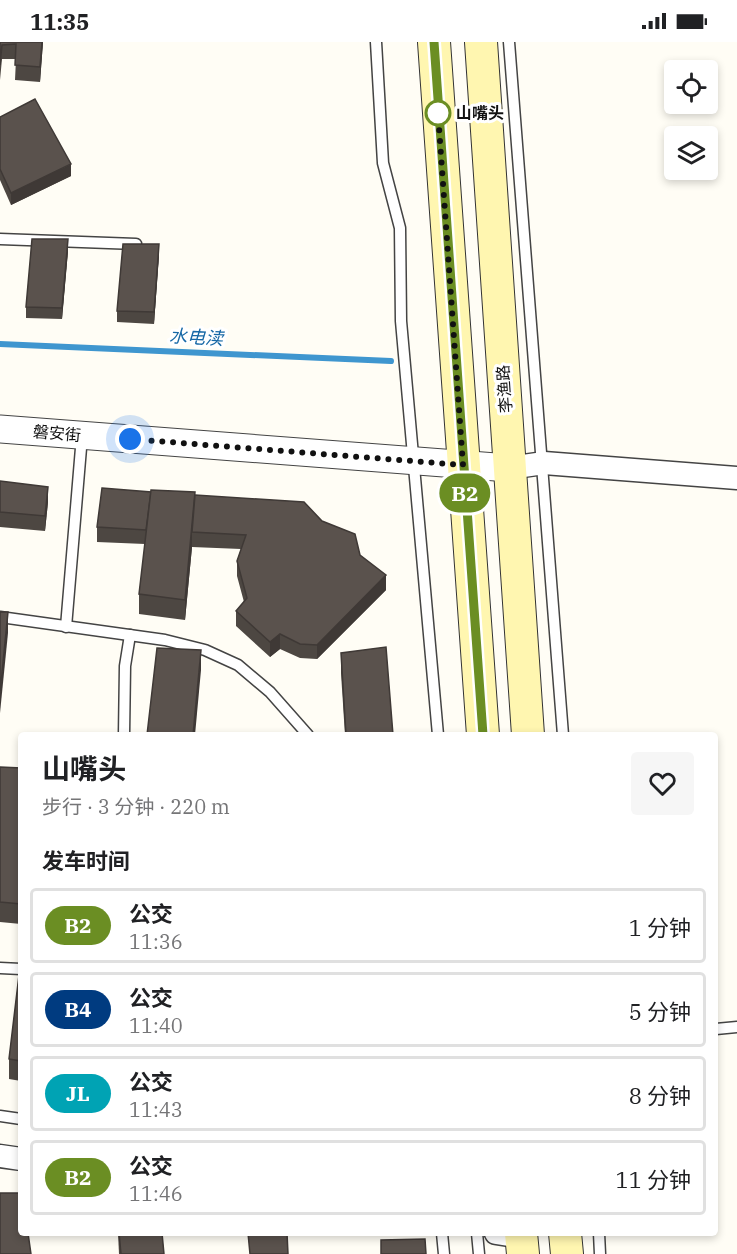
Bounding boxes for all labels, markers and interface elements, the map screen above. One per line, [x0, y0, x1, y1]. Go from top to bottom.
text: 11:35 [30, 7, 89, 36]
map controls [664, 60, 718, 180]
button: locate [664, 60, 718, 114]
marker: 山嘴头 [425, 100, 451, 126]
place label: 山嘴头 [456, 103, 504, 123]
button: layers [664, 126, 718, 180]
water label: 水电渎 [168, 324, 226, 350]
street label: 李渔路 [492, 364, 516, 414]
street label: 磐安街 [32, 421, 82, 445]
your location [115, 424, 145, 454]
line badge: B2 [438, 474, 492, 512]
text: B2 [451, 479, 479, 507]
text: 山嘴头 [42, 750, 126, 787]
button: heart [631, 752, 694, 815]
text: 步行 · 3 分钟 · 220 m [42, 793, 230, 820]
text: 发车时间 [42, 846, 130, 875]
text: 公交 [129, 899, 173, 928]
text: B2 [64, 911, 92, 939]
text: 1 分钟 [629, 913, 691, 942]
text: 11:36 [129, 928, 183, 955]
text: 公交 [129, 983, 173, 1012]
text: B4 [64, 995, 92, 1023]
text: 5 分钟 [629, 997, 691, 1026]
text: 11:40 [129, 1012, 183, 1039]
text: 公交 [129, 1067, 173, 1096]
text: JL [66, 1079, 90, 1107]
text: 8 分钟 [629, 1081, 691, 1110]
text: 11:43 [129, 1096, 183, 1123]
text: 公交 [129, 1151, 173, 1180]
text: B2 [64, 1163, 92, 1191]
text: 11 分钟 [615, 1165, 691, 1194]
text: 11:46 [129, 1180, 183, 1207]

